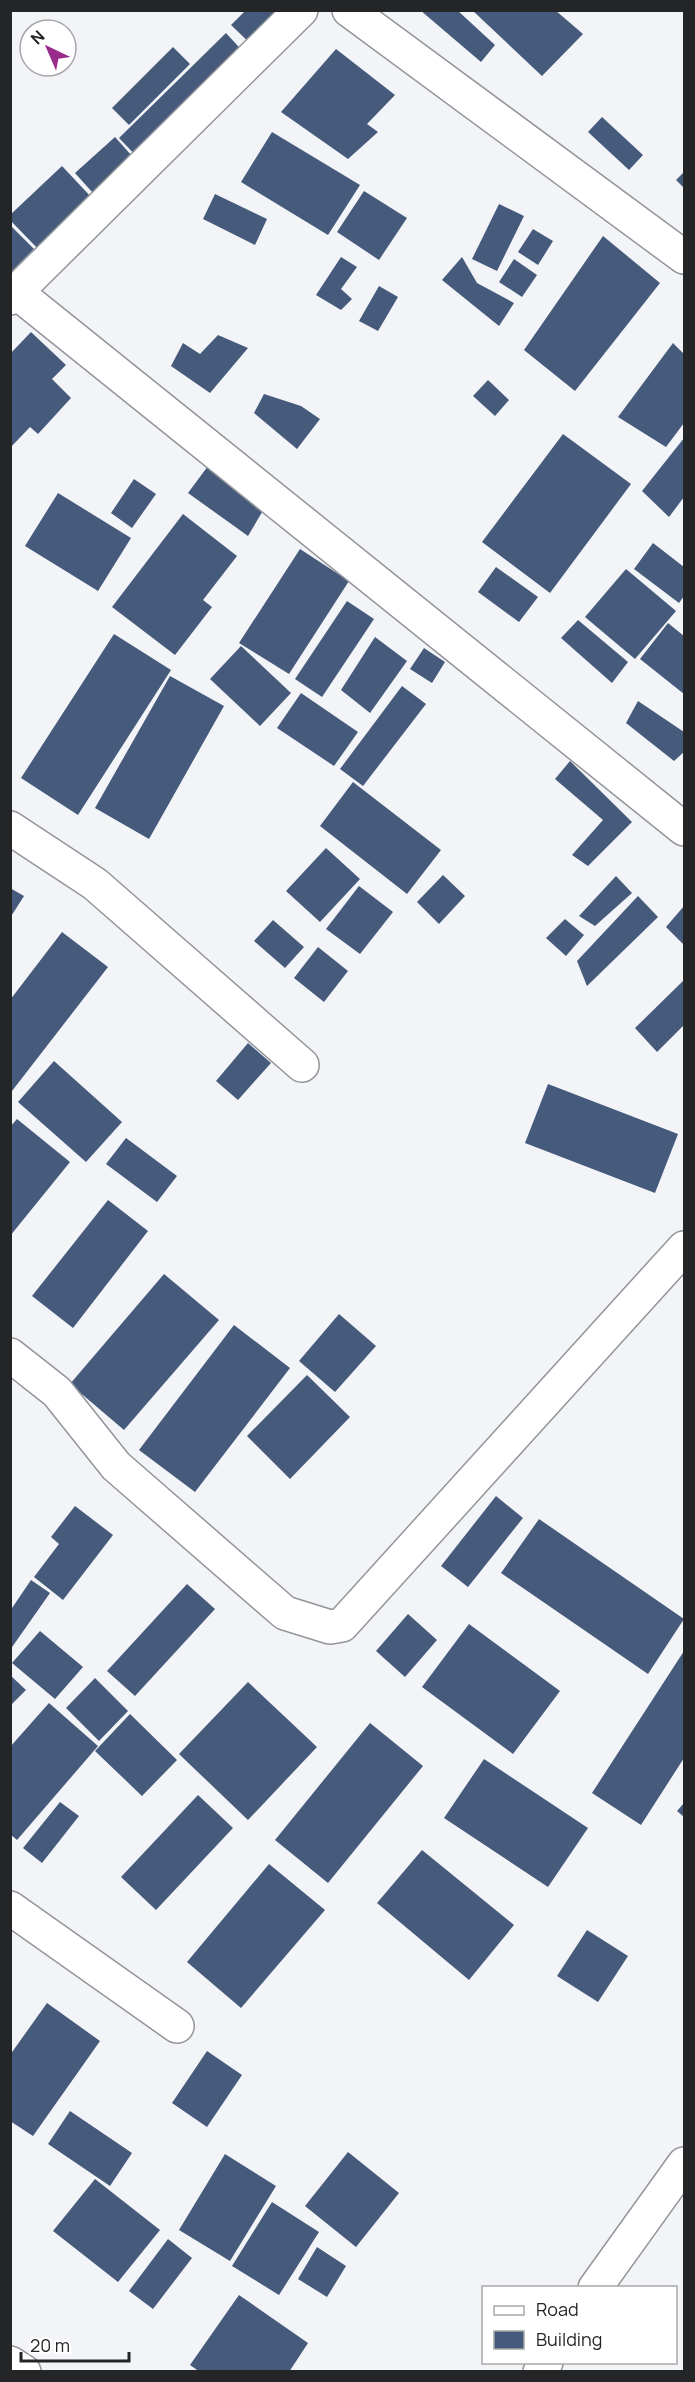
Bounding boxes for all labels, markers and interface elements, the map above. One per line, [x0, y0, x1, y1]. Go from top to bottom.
north arrow [18, 18, 78, 78]
text: N [26, 25, 49, 49]
legend [482, 2286, 677, 2364]
text: Road [536, 2297, 579, 2321]
scale bar [21, 2325, 129, 2363]
text: Building [536, 2327, 602, 2351]
text: 20 m [30, 2333, 70, 2357]

